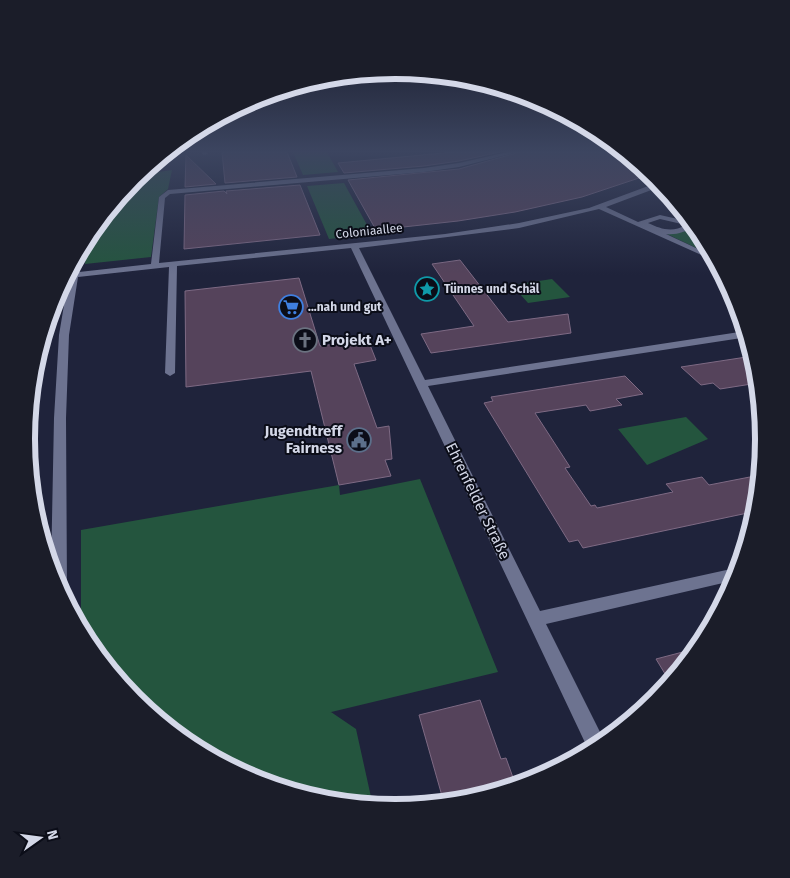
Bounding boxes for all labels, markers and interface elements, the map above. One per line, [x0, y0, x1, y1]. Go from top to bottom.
street label: Coloniaallee [335, 221, 403, 241]
place icon: Tünnes und Schäl [414, 276, 440, 302]
place label: Tünnes und Schäl [444, 282, 540, 296]
supermarket icon: ...nah und gut [278, 294, 304, 320]
place label: ...nah und gut [308, 300, 382, 314]
church icon: Projekt A+ [292, 327, 318, 353]
place label: Projekt A+ [322, 331, 392, 349]
place label: Jugendtreff Fairness [263, 422, 344, 457]
public building icon: Jugendtreff Fairness [346, 427, 372, 453]
street label: Ehrenfelder Straße [442, 440, 514, 562]
north arrow [15, 813, 65, 863]
text: N [43, 828, 62, 842]

